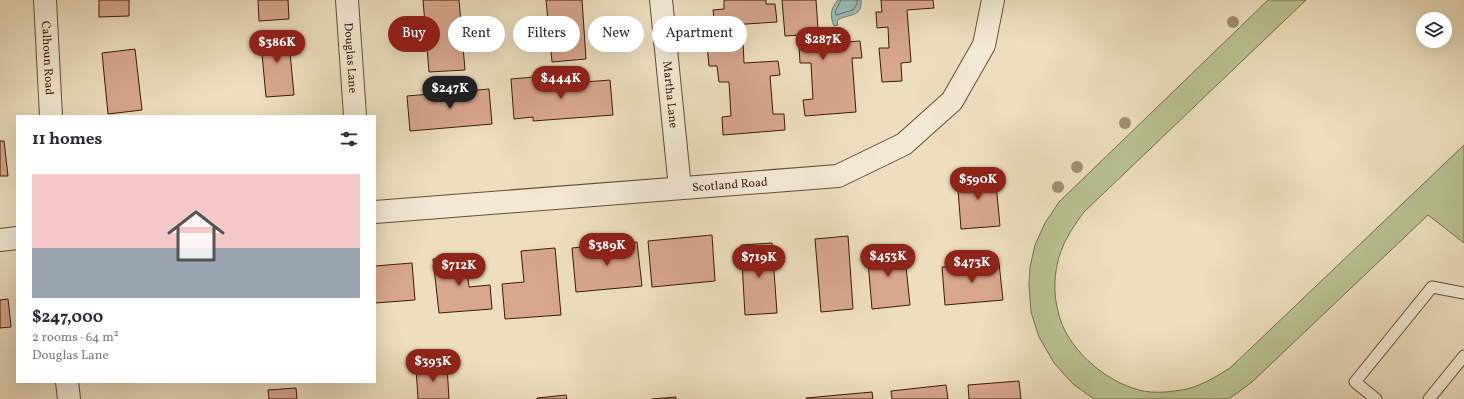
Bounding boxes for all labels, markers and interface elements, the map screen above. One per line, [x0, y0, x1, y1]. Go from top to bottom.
map controls [1416, 12, 1452, 48]
button: layers [1416, 12, 1452, 48]
chip: Buy [388, 16, 440, 52]
chip: Rent [448, 16, 505, 52]
chip: Filters [513, 16, 580, 52]
chip: New [588, 16, 644, 52]
chip: Apartment [652, 16, 747, 52]
street label: Calhoun Road [37, 20, 57, 96]
street label: Douglas Lane [340, 22, 360, 94]
pin: $287K [795, 27, 851, 61]
pin: $386K [249, 30, 305, 64]
text: $287K [805, 31, 841, 49]
text: $386K [258, 34, 296, 52]
street label: Martha Lane [658, 60, 681, 129]
pin: $444K [533, 66, 589, 100]
text: $444K [541, 70, 581, 88]
pin: $247K [422, 76, 478, 110]
text: $247K [431, 80, 469, 98]
text: 11 homes [32, 128, 102, 151]
icon: filters [338, 128, 360, 150]
pin: $590K [950, 167, 1006, 201]
text: $590K [959, 171, 997, 189]
street label: Scotland Road [692, 174, 769, 196]
icon: home [160, 200, 232, 272]
pin: $389K [579, 233, 635, 267]
text: $389K [588, 237, 626, 255]
pin: $453K [860, 244, 916, 278]
pin: $719K [731, 245, 787, 279]
text: $453K [869, 248, 907, 266]
text: $719K [741, 249, 777, 267]
pin: $473K [944, 250, 1000, 284]
pin: $712K [431, 253, 487, 287]
text: $473K [953, 254, 991, 272]
text: $712K [442, 257, 476, 275]
text: $247,000 [32, 306, 103, 329]
text: 2 rooms · 64 m² [32, 329, 119, 347]
text: Douglas Lane [32, 347, 109, 365]
pin: $393K [405, 349, 461, 383]
text: $393K [415, 353, 451, 371]

